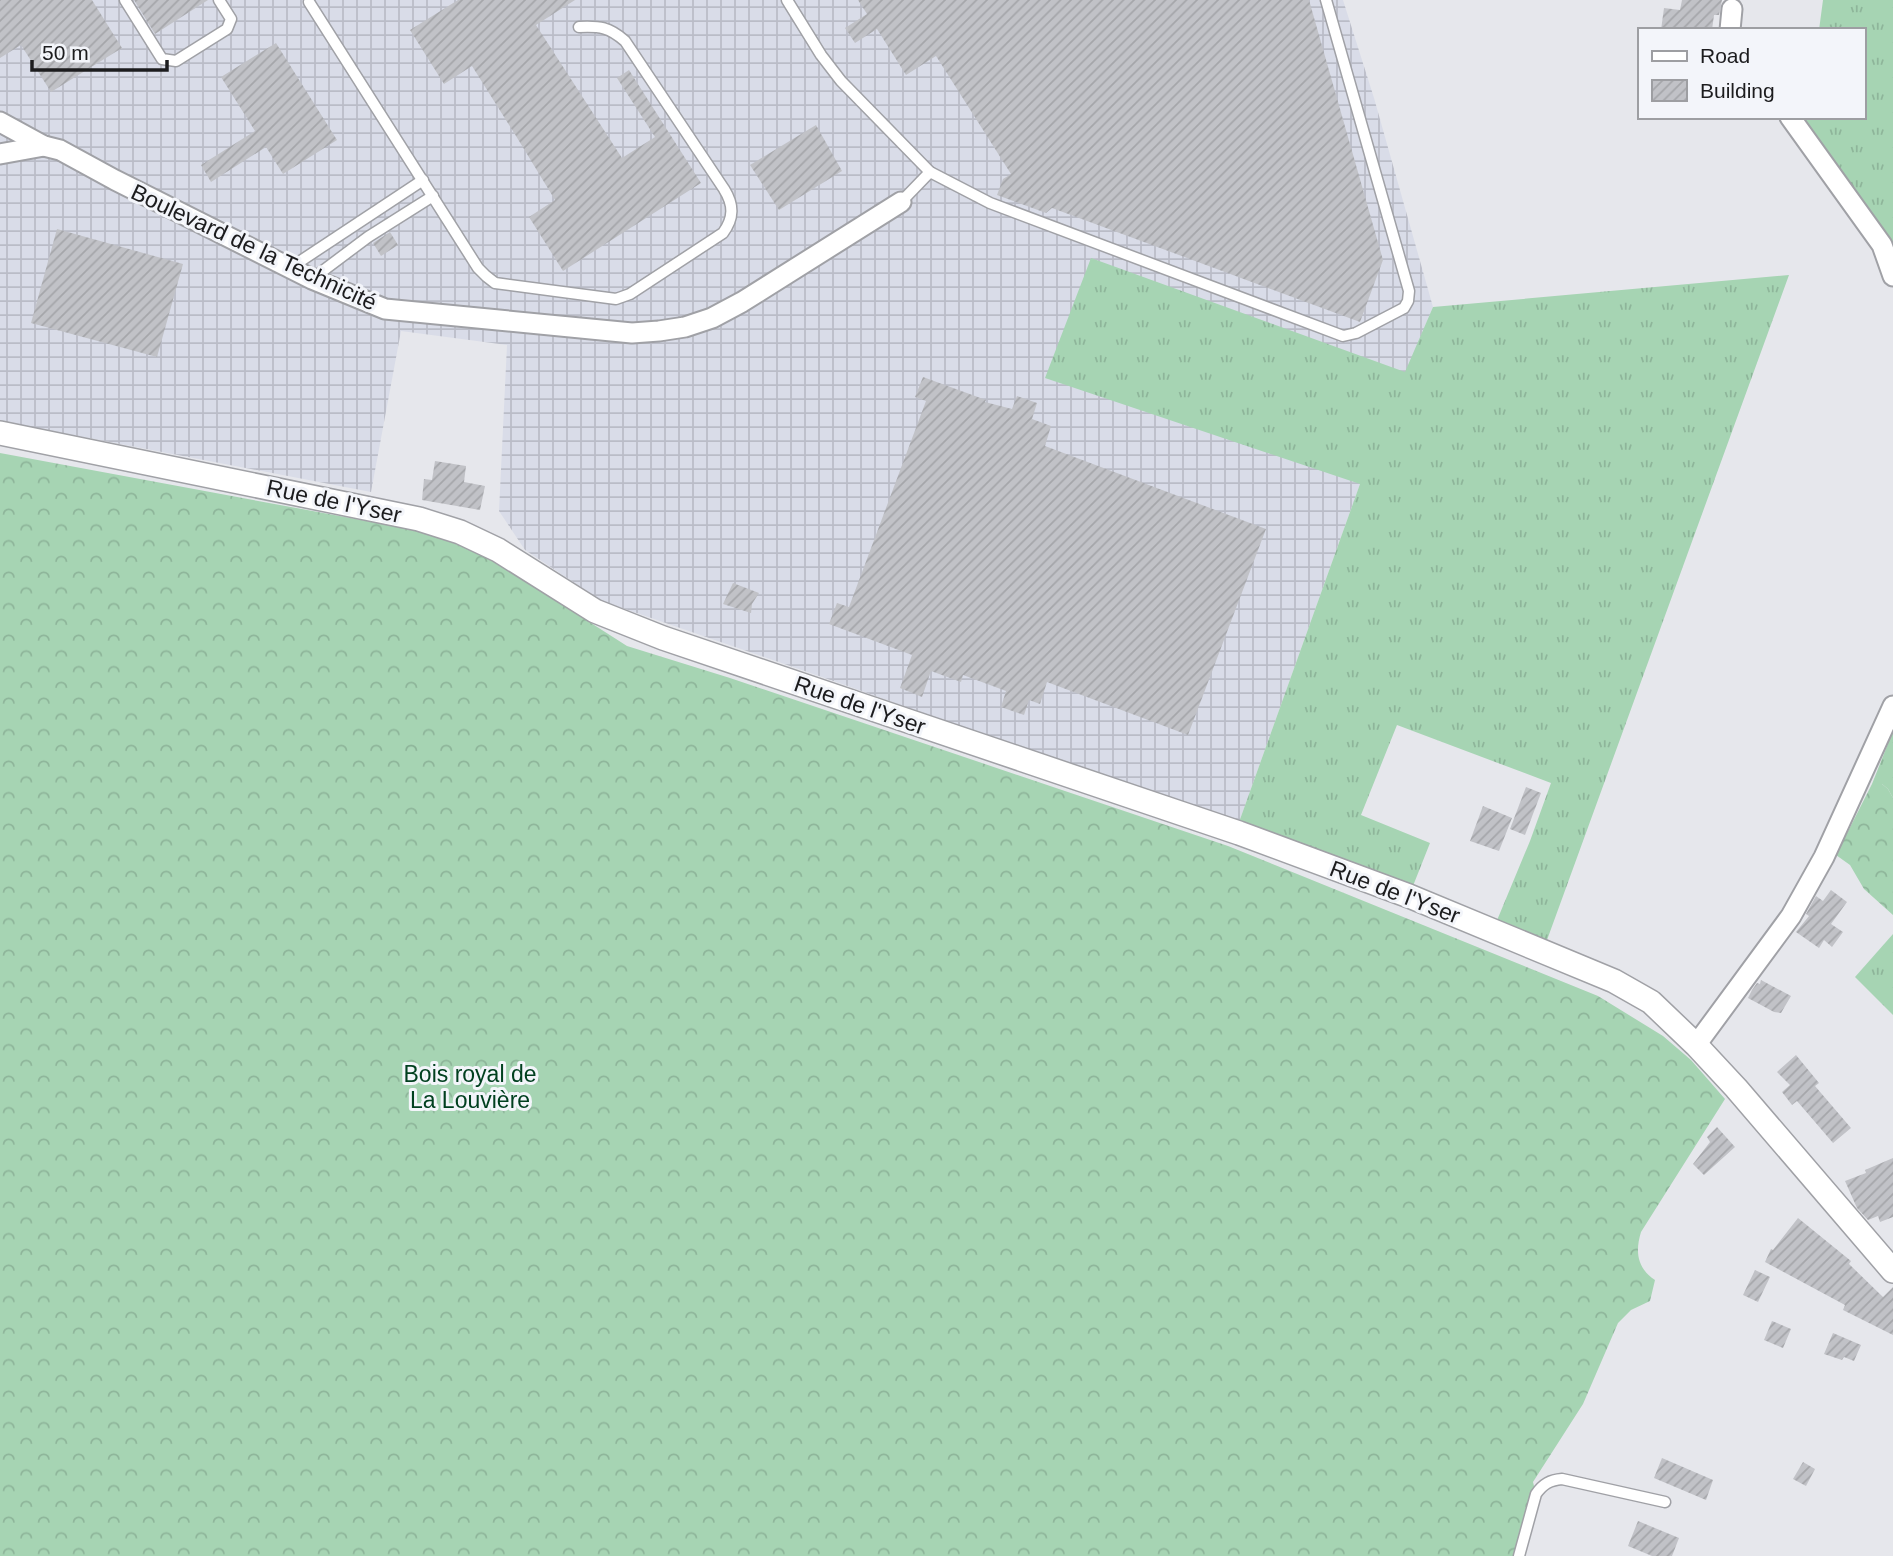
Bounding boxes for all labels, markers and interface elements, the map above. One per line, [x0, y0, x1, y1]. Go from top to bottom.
scale bar [32, 28, 166, 72]
legend [1638, 28, 1865, 119]
text: 50 m [42, 41, 89, 64]
text: Road [1700, 44, 1750, 67]
text: Building [1700, 79, 1775, 102]
street label: Boulevard de la Technicité [127, 179, 381, 315]
street label: Rue de l'Yser [264, 474, 404, 528]
street label: Rue de l'Yser [791, 670, 929, 740]
street label: Rue de l'Yser [1326, 855, 1464, 929]
park label: Bois royal de La Louvière [404, 1061, 536, 1113]

